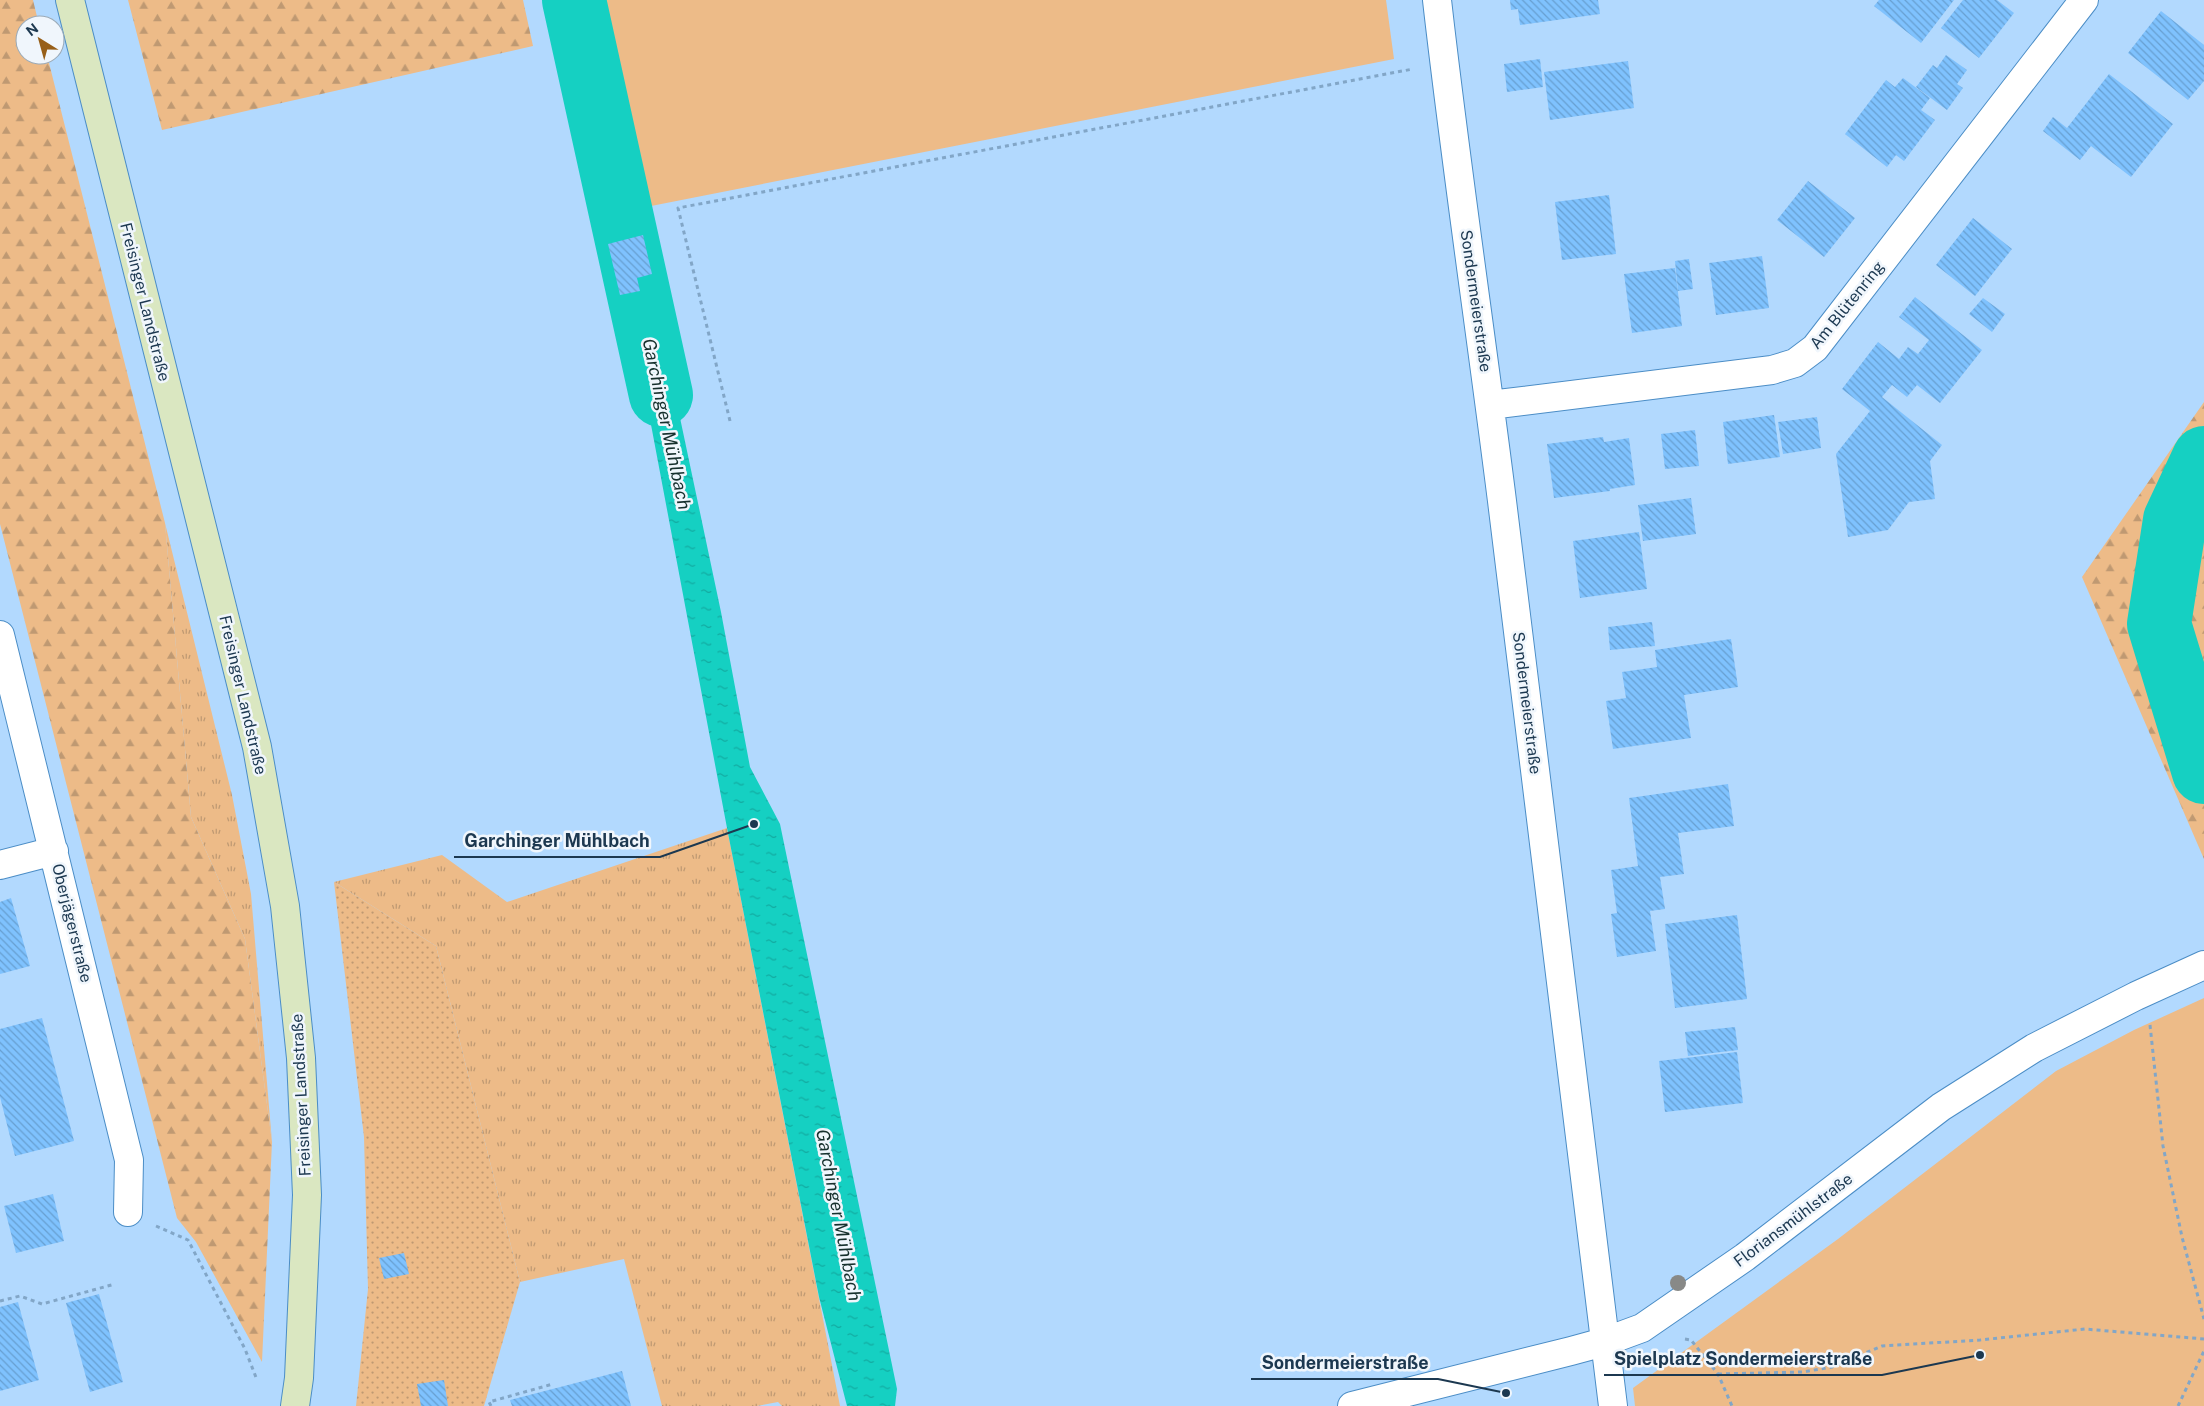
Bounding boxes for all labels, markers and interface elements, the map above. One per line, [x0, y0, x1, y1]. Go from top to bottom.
north arrow [15, 15, 65, 65]
text: N [23, 20, 41, 39]
street label: Freisinger Landstraße [116, 221, 174, 383]
street label: Sondermeierstraße [1457, 229, 1495, 373]
street label: Am Blütenring [1806, 257, 1888, 353]
water label: Garchinger Mühlbach [639, 336, 695, 512]
street label: Freisinger Landstraße [215, 613, 271, 777]
street label: Sondermeierstraße [1509, 631, 1545, 775]
callout: Garchinger Mühlbach [454, 824, 660, 857]
text: Garchinger Mühlbach [464, 830, 650, 851]
street label: Oberjägerstraße [48, 862, 96, 984]
street label: Freisinger Landstraße [287, 1013, 315, 1177]
water label: Garchinger Mühlbach [812, 1127, 866, 1303]
street label: Floriansmühlstraße [1730, 1169, 1856, 1271]
callout: Spielplatz Sondermeierstraße [1604, 1342, 1882, 1375]
callout: Sondermeierstraße [1251, 1346, 1438, 1379]
text: Spielplatz Sondermeierstraße [1614, 1348, 1872, 1369]
text: Sondermeierstraße [1261, 1352, 1429, 1373]

